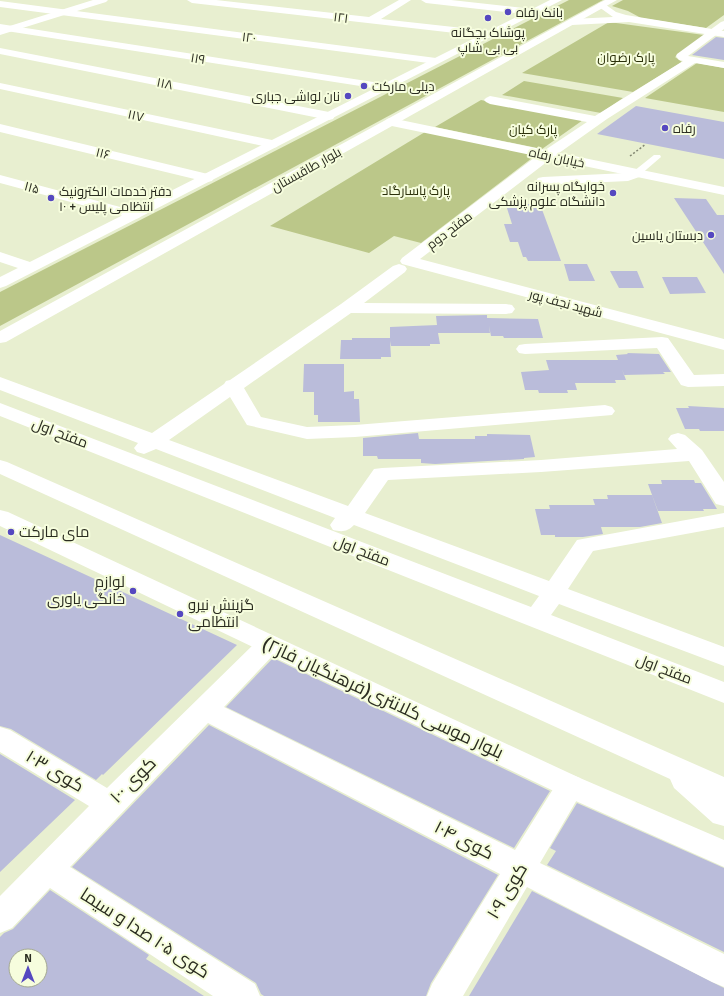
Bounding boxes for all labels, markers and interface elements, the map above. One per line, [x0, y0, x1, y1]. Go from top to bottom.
place label: بانک رفاه [516, 5, 563, 21]
marker: بانک رفاه [503, 7, 513, 17]
street label: ۱۲۱ [333, 9, 349, 27]
marker: پوشاک بچگانه بی بی شاپ [483, 13, 493, 23]
place label: پوشاک بچگانه بی بی شاپ [451, 25, 526, 57]
street label: ۱۲۰ [241, 29, 257, 47]
street label: ۱۱۹ [189, 50, 206, 68]
park label: پارک رضوان [597, 50, 655, 67]
street label: ۱۱۸ [155, 75, 174, 93]
place label: دیلی مارکت [372, 79, 434, 95]
marker: دیلی مارکت [359, 81, 369, 91]
place label: نان لواشی جباری [252, 89, 340, 105]
marker: نان لواشی جباری [343, 91, 353, 101]
street label: ۱۱۷ [126, 106, 145, 125]
place label: رفاه [673, 121, 696, 137]
park label: پارک کیان [509, 122, 558, 139]
marker: رفاه [660, 123, 670, 133]
street label: ۱۱۶ [94, 144, 112, 163]
street label: بلوار طاقبستان [269, 144, 344, 196]
street label: خیابان رفاه [528, 144, 586, 172]
street label: ۱۱۵ [22, 178, 41, 198]
place label: خوابگاه پسرانه دانشگاه علوم پزشکی [489, 179, 605, 211]
park label: پارک پاسارگاد [382, 183, 451, 200]
place label: دفتر خدمات الکترونیک انتظامی پلیس + ۱۰ [59, 184, 172, 216]
marker: خوابگاه پسرانه دانشگاه علوم پزشکی [608, 188, 618, 198]
marker: دفتر خدمات الکترونیک انتظامی پلیس + ۱۰ [46, 193, 56, 203]
street label: مفتح دوم [424, 208, 476, 254]
place label: دبستان یاسین [632, 228, 703, 244]
marker: دبستان یاسین [706, 230, 716, 240]
street label: شهید نجف پور [526, 286, 604, 322]
street label: مفتح اول [29, 414, 91, 454]
place label: مای مارکت [19, 523, 89, 542]
marker: مای مارکت [6, 527, 16, 537]
street label: مفتح اول [331, 532, 393, 572]
place label: لوازم خانگی یاوری [47, 573, 125, 609]
marker: لوازم خانگی یاوری [128, 586, 138, 596]
place label: گزینش نیرو انتظامی [188, 596, 254, 632]
marker: گزینش نیرو انتظامی [175, 609, 185, 619]
street label: بلوار موسی کلانتری(فرهنگیان فاز۲) [259, 632, 507, 764]
street label: مفتح اول [633, 650, 695, 690]
street label: کوی ۱۰۳ [22, 745, 88, 797]
street label: کوی ۱۰۰ [105, 752, 161, 808]
street label: کوی ۱۰۴ [431, 816, 497, 864]
street label: کوی ۱۰۹ [482, 859, 532, 923]
street label: کوی ۱۰۵ صدا و سیما [76, 883, 214, 983]
north arrow [8, 948, 48, 988]
text: N [24, 952, 32, 965]

